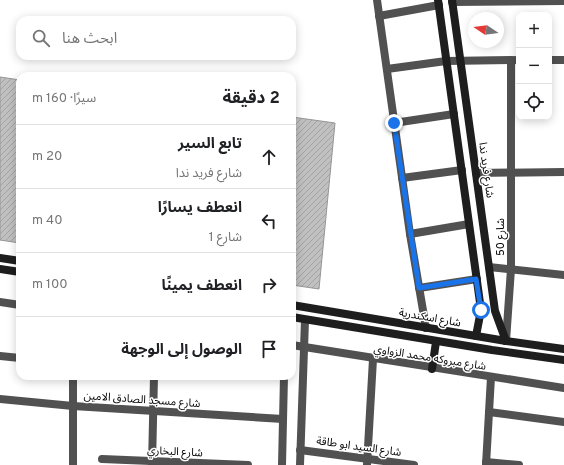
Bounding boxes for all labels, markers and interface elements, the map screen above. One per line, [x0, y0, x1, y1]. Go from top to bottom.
north arrow [468, 12, 504, 48]
map controls [516, 12, 552, 120]
button: + [516, 12, 552, 48]
search box [16, 16, 296, 60]
icon: search [30, 27, 52, 49]
text: ابحث هنا [62, 30, 117, 49]
button: − [516, 48, 552, 84]
button: locate [516, 84, 552, 120]
text: 2 دقيقة [223, 88, 280, 110]
text: سيرًا · 160 m [32, 91, 96, 107]
route end [385, 114, 403, 132]
text: تابع السير [178, 135, 242, 154]
street label: شارع فريد ندا [475, 141, 497, 199]
icon: ahead [258, 146, 280, 168]
text: 20 m [32, 149, 62, 165]
text: شارع فريد ندا [176, 166, 242, 182]
text: انعطف يسارًا [158, 199, 242, 218]
icon: left [258, 210, 280, 232]
text: 40 m [32, 213, 63, 229]
street label: شارع 50 [494, 218, 508, 256]
text: شارع 1 [209, 230, 242, 246]
icon: right [258, 274, 280, 296]
text: 100 m [32, 277, 68, 293]
text: انعطف يمينًا [162, 277, 242, 296]
route start [472, 301, 490, 319]
street label: شارع اسكندرية [398, 306, 462, 330]
icon: arrive [258, 338, 280, 360]
text: الوصول إلى الوجهة [121, 341, 242, 360]
street label: شارع مبروكه محمد الزواوي [372, 342, 487, 375]
street label: شارع مسجد الصادق الامين [83, 389, 201, 411]
street label: شارع السيد ابو طاقة [315, 434, 403, 460]
street label: شارع البخاري [147, 444, 204, 462]

